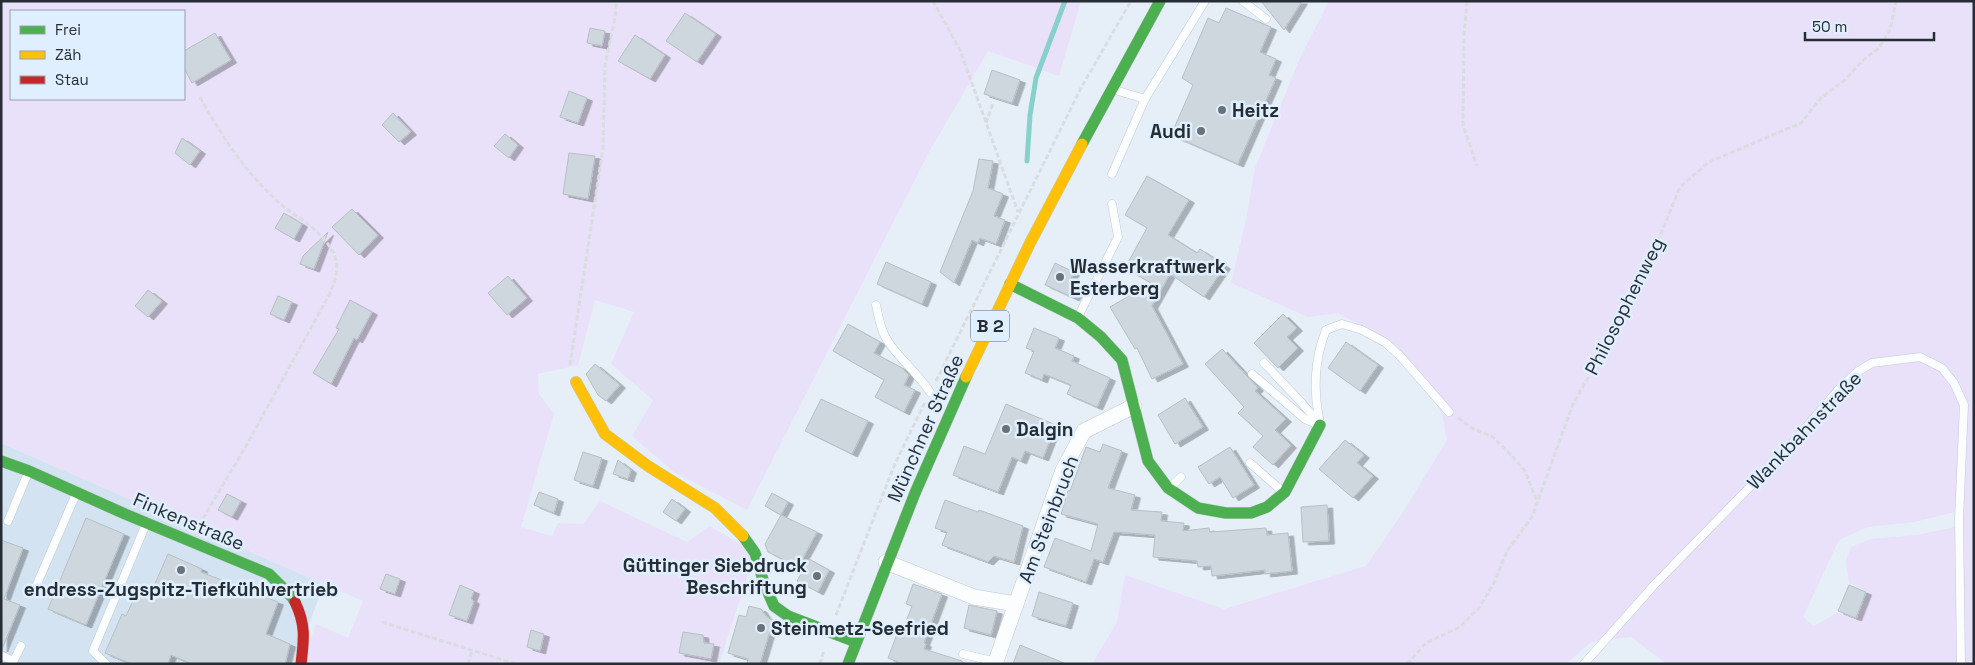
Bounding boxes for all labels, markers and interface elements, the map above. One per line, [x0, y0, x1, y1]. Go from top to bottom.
legend [10, 10, 185, 100]
scale bar [1805, 10, 1934, 42]
text: 50 m [1812, 17, 1847, 36]
text: Frei [55, 20, 81, 39]
text: Zäh [55, 45, 81, 64]
text: Stau [55, 70, 89, 89]
place label: Heitz [1232, 98, 1279, 123]
marker: Heitz [1216, 104, 1228, 116]
place label: Audi [1150, 119, 1191, 144]
marker: Audi [1195, 125, 1207, 137]
street label: Philosophenweg [1579, 233, 1670, 379]
place label: Wasserkraftwerk Esterberg [1070, 254, 1226, 301]
marker: Wasserkraftwerk Esterberg [1054, 271, 1066, 283]
road number: B 2 [971, 310, 1009, 342]
street label: Münchner Straße [882, 350, 969, 506]
street label: Wankbahnstraße [1741, 366, 1867, 495]
place label: Dalgin [1016, 417, 1074, 442]
marker: Dalgin [1000, 423, 1012, 435]
street label: Am Steinbruch [1013, 452, 1084, 587]
street label: Finkenstraße [129, 487, 248, 556]
place label: Güttinger Siebdruck Beschriftung [623, 553, 807, 600]
marker: endress-Zugspitz-Tiefkühlvertrieb [175, 564, 187, 576]
marker: Güttinger Siebdruck Beschriftung [811, 570, 823, 582]
place label: endress-Zugspitz-Tiefkühlvertrieb [24, 577, 338, 602]
place label: Steinmetz-Seefried [771, 616, 949, 641]
marker: Steinmetz-Seefried [755, 622, 767, 634]

